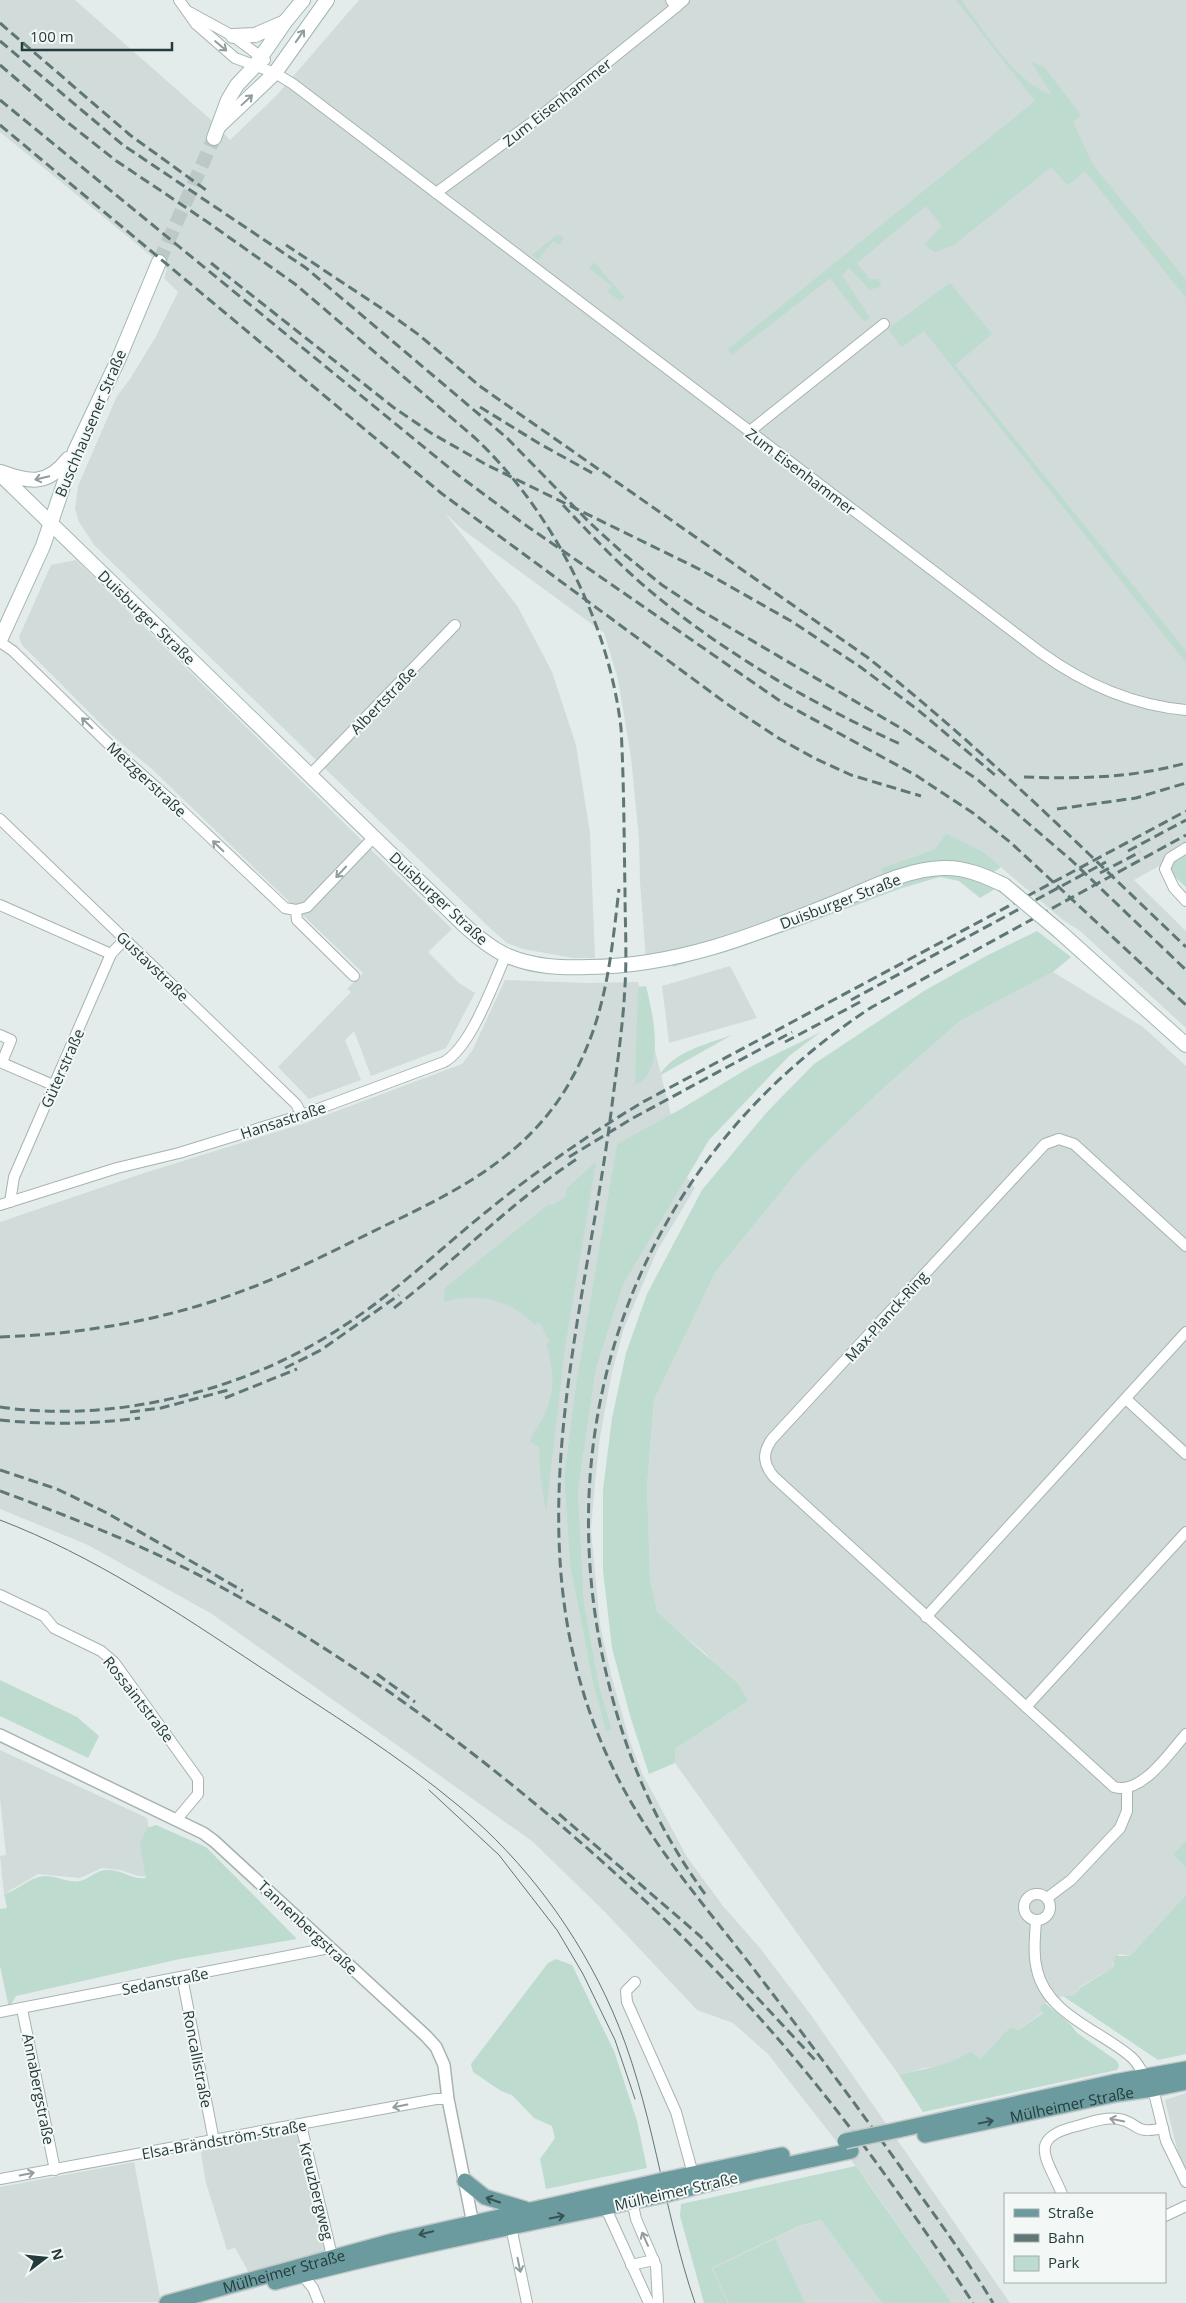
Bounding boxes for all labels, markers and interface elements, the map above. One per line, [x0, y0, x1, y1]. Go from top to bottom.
scale bar [22, 20, 172, 52]
text: 100 m [30, 26, 74, 46]
one-way arrow [295, 29, 305, 43]
one-way arrow [214, 40, 227, 52]
street label: Zum Eisenhammer [499, 53, 615, 151]
one-way arrow [241, 94, 253, 106]
street label: Buschhausener Straße [50, 346, 130, 500]
street label: Zum Eisenhammer [742, 423, 860, 519]
one-way arrow [35, 474, 51, 483]
street label: Duisburger Straße [94, 565, 200, 669]
street label: Albertstraße [346, 662, 420, 738]
one-way arrow [81, 717, 93, 729]
street label: Metzgerstraße [103, 737, 191, 821]
one-way arrow [212, 840, 225, 852]
street label: Duisburger Straße [385, 847, 493, 949]
one-way arrow [335, 866, 347, 879]
street label: Duisburger Straße [777, 869, 903, 933]
street label: Gustavstraße [113, 926, 193, 1006]
street label: Güterstraße [36, 1025, 88, 1111]
street label: Hansastraße [238, 1097, 328, 1143]
street label: Max-Planck-Ring [840, 1267, 932, 1365]
street label: Rossaintstraße [99, 1652, 179, 1746]
street label: Tannenbergstraße [254, 1876, 362, 1978]
street label: Sedanstraße [120, 1963, 210, 1999]
street label: Roncallistraße [179, 2008, 217, 2110]
street label: Annabergstraße [18, 2032, 60, 2146]
street label: Mülheimer Straße [1008, 2082, 1135, 2127]
one-way arrow [392, 2102, 408, 2111]
one-way arrow [1109, 2114, 1125, 2124]
street label: Elsa-Brändström-Straße [140, 2115, 308, 2163]
one-way arrow [977, 2117, 993, 2126]
street label: Kreuzbergweg [295, 2140, 339, 2242]
street label: Mülheimer Straße [612, 2167, 740, 2215]
one-way arrow [19, 2168, 35, 2178]
legend [1004, 2193, 1166, 2283]
one-way arrow [486, 2194, 502, 2204]
text: Straße [1048, 2202, 1094, 2222]
one-way arrow [549, 2212, 565, 2222]
text: Bahn [1048, 2227, 1084, 2247]
one-way arrow [419, 2228, 435, 2238]
one-way arrow [640, 2232, 650, 2247]
north arrow [20, 2233, 70, 2283]
street label: Mülheimer Straße [220, 2245, 347, 2297]
text: N [47, 2246, 69, 2262]
text: Park [1048, 2252, 1079, 2272]
one-way arrow [515, 2257, 524, 2273]

